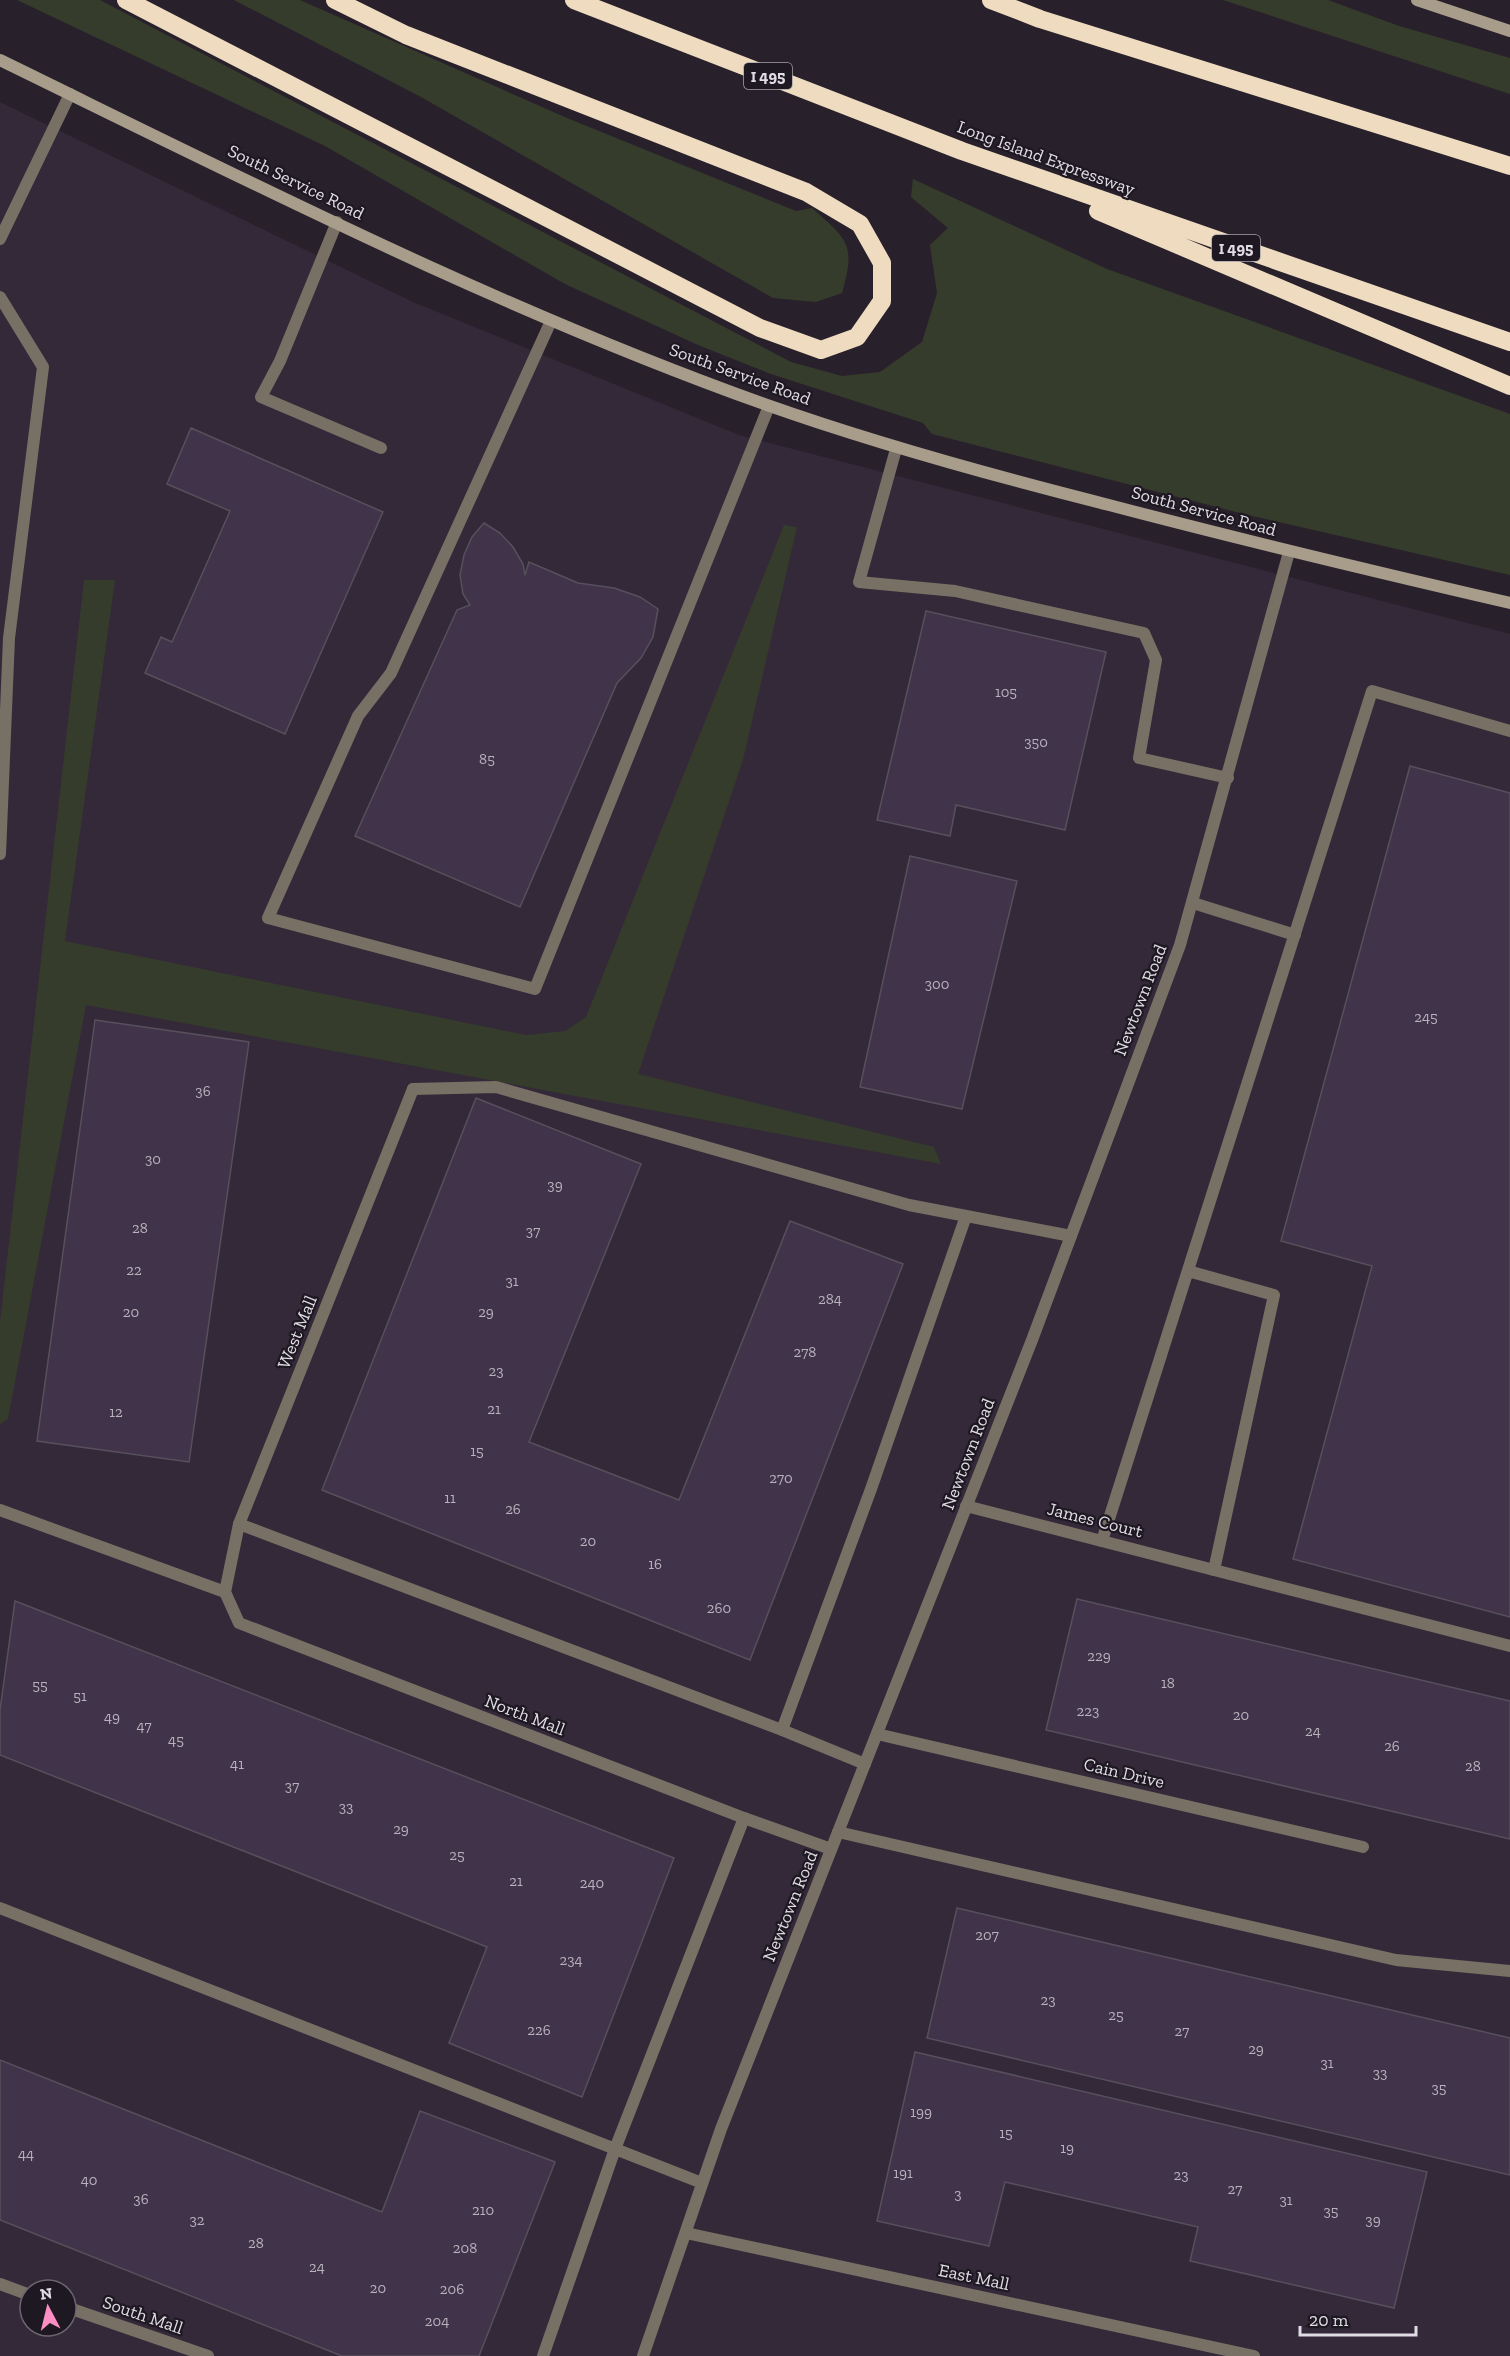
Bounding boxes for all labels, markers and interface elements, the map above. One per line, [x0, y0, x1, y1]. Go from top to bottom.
road number: I 495 [744, 63, 792, 89]
street label: Long Island Expressway [954, 116, 1139, 201]
street label: South Service Road [224, 139, 368, 225]
road number: I 495 [1212, 235, 1260, 261]
street label: South Service Road [666, 338, 814, 410]
street label: South Service Road [1129, 481, 1279, 541]
house number: 105 [995, 683, 1017, 701]
house number: 350 [1024, 733, 1048, 751]
house number: 85 [479, 750, 495, 768]
street label: Newtown Road [1109, 941, 1171, 1059]
house number: 300 [925, 975, 949, 993]
house number: 245 [1414, 1008, 1438, 1026]
house number: 36 [195, 1082, 211, 1100]
house number: 30 [145, 1150, 161, 1168]
house number: 39 [547, 1176, 563, 1194]
house number: 28 [132, 1219, 148, 1237]
house number: 37 [526, 1222, 540, 1240]
house number: 22 [126, 1261, 142, 1279]
house number: 31 [505, 1272, 519, 1290]
house number: 284 [818, 1290, 842, 1308]
street label: West Mall [272, 1292, 322, 1372]
house number: 20 [123, 1303, 139, 1321]
house number: 29 [478, 1303, 494, 1321]
house number: 278 [794, 1343, 816, 1361]
house number: 23 [488, 1362, 504, 1380]
street label: Newtown Road [937, 1395, 999, 1513]
house number: 21 [487, 1400, 501, 1418]
house number: 12 [109, 1403, 123, 1421]
house number: 15 [470, 1442, 484, 1460]
house number: 270 [769, 1469, 793, 1487]
house number: 11 [444, 1489, 456, 1507]
street label: James Court [1045, 1498, 1145, 1543]
house number: 26 [505, 1500, 521, 1518]
house number: 20 [580, 1532, 596, 1550]
house number: 16 [648, 1555, 662, 1573]
house number: 260 [707, 1599, 731, 1617]
house number: 229 [1087, 1647, 1111, 1665]
house number: 18 [1161, 1674, 1175, 1692]
house number: 55 [32, 1676, 48, 1694]
house number: 51 [73, 1687, 87, 1705]
street label: North Mall [482, 1690, 568, 1740]
house number: 223 [1077, 1702, 1099, 1720]
house number: 20 [1233, 1706, 1249, 1724]
house number: 49 [104, 1708, 120, 1726]
house number: 47 [137, 1717, 151, 1735]
house number: 24 [1305, 1722, 1321, 1740]
house number: 45 [168, 1731, 184, 1749]
house number: 26 [1384, 1737, 1400, 1755]
street label: Cain Drive [1082, 1753, 1166, 1793]
house number: 41 [230, 1755, 244, 1773]
house number: 28 [1465, 1757, 1481, 1775]
house number: 37 [285, 1777, 299, 1795]
house number: 33 [339, 1798, 353, 1816]
house number: 29 [393, 1820, 409, 1838]
house number: 25 [449, 1846, 465, 1864]
street label: Newtown Road [758, 1847, 822, 1965]
house number: 21 [509, 1872, 523, 1890]
house number: 240 [580, 1874, 604, 1892]
house number: 207 [975, 1926, 999, 1944]
house number: 234 [559, 1951, 583, 1969]
house number: 23 [1040, 1991, 1056, 2009]
house number: 25 [1108, 2006, 1124, 2024]
house number: 226 [527, 2021, 551, 2039]
house number: 27 [1175, 2022, 1189, 2040]
house number: 29 [1248, 2040, 1264, 2058]
house number: 31 [1320, 2054, 1334, 2072]
house number: 33 [1373, 2064, 1387, 2082]
house number: 35 [1431, 2079, 1447, 2097]
house number: 199 [910, 2103, 932, 2121]
house number: 15 [999, 2124, 1013, 2142]
house number: 19 [1060, 2139, 1074, 2157]
house number: 44 [18, 2145, 34, 2163]
house number: 191 [893, 2164, 913, 2182]
house number: 23 [1173, 2166, 1189, 2184]
house number: 40 [81, 2171, 97, 2189]
house number: 27 [1228, 2180, 1242, 2198]
house number: 3 [954, 2185, 962, 2203]
house number: 36 [133, 2190, 149, 2208]
house number: 31 [1279, 2191, 1293, 2209]
house number: 210 [472, 2201, 494, 2219]
house number: 35 [1323, 2202, 1339, 2220]
house number: 32 [189, 2211, 205, 2229]
house number: 39 [1365, 2211, 1381, 2229]
house number: 28 [248, 2234, 264, 2252]
house number: 208 [453, 2239, 477, 2257]
house number: 24 [309, 2258, 325, 2276]
street label: East Mall [937, 2259, 1012, 2295]
north arrow [18, 2278, 78, 2338]
house number: 20 [370, 2279, 386, 2297]
house number: 206 [440, 2280, 464, 2298]
text: N [39, 2283, 53, 2304]
street label: South Mall [100, 2291, 186, 2339]
scale bar [1300, 2299, 1416, 2337]
text: 20 m [1309, 2309, 1349, 2331]
house number: 204 [425, 2312, 449, 2330]

